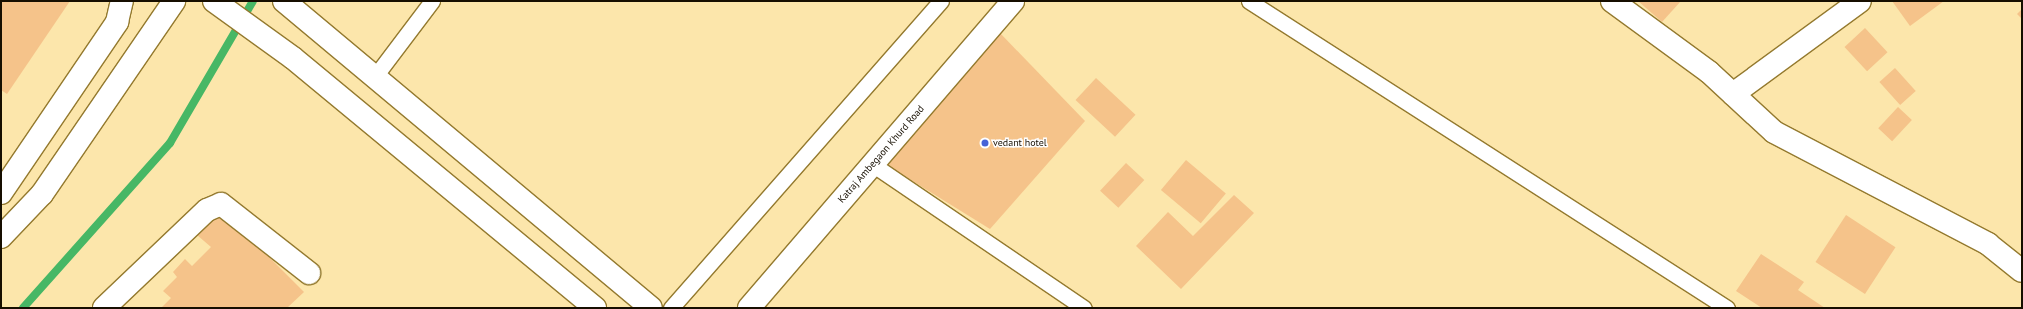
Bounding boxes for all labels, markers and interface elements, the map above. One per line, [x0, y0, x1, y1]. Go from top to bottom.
street label: Katraj Ambegaon Khurd Road [835, 103, 927, 205]
place label: vedant hotel [993, 137, 1047, 149]
marker: vedant hotel [980, 138, 990, 148]

